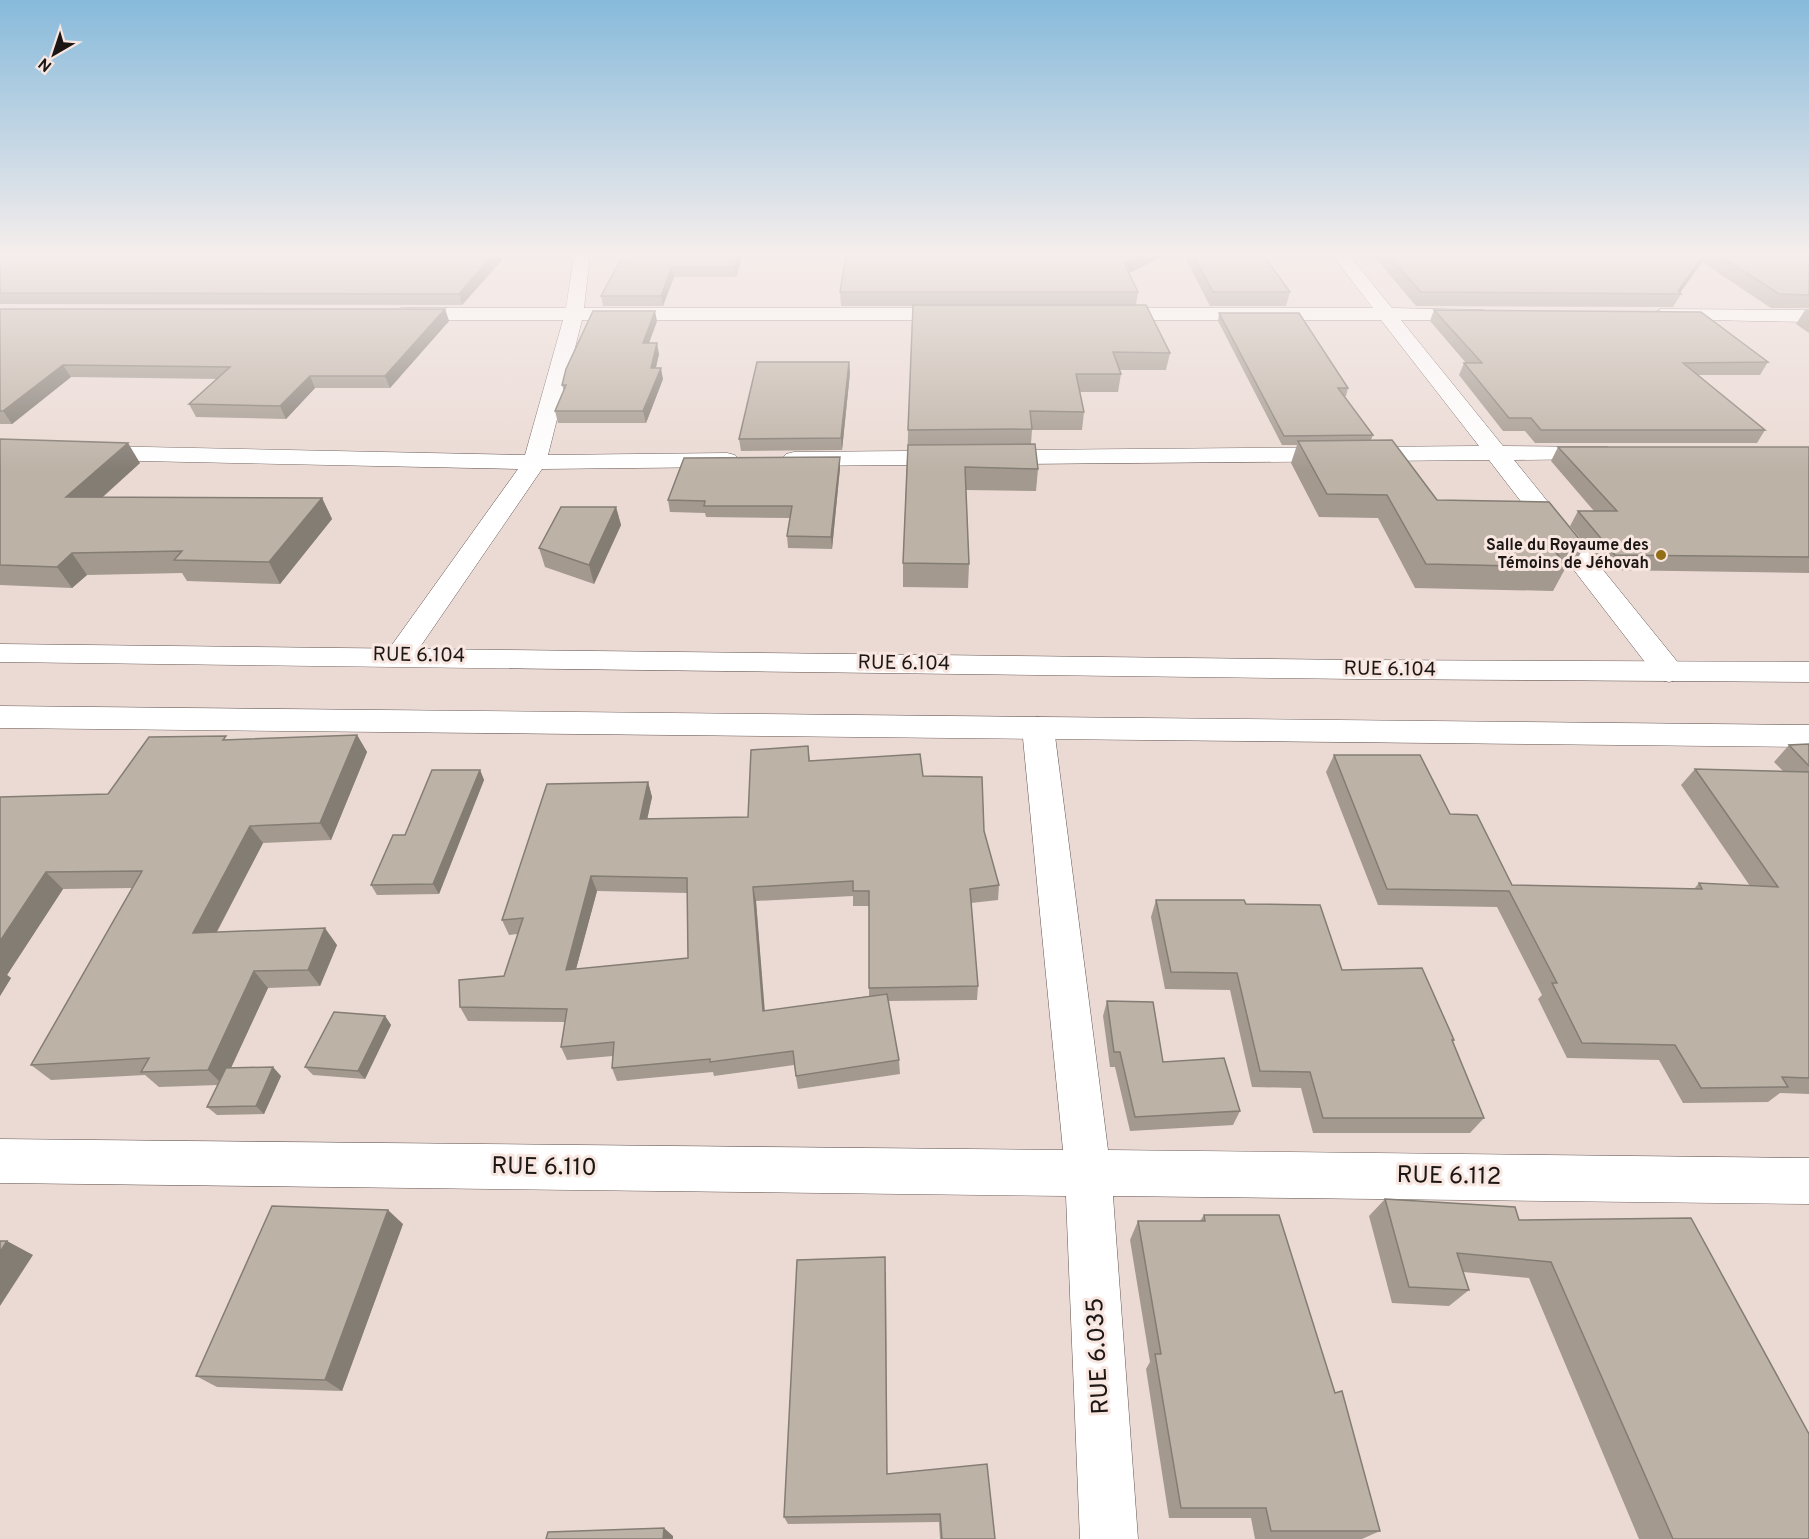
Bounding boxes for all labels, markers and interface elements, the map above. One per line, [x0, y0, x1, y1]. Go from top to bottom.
north arrow [24, 24, 84, 84]
text: N [35, 53, 57, 75]
place label: Salle du Royaume des Témoins de Jéhovah [1486, 536, 1649, 574]
marker: Salle du Royaume des Témoins de Jéhovah [1654, 548, 1668, 562]
street label: RUE 6.104 [372, 642, 466, 670]
street label: RUE 6.104 [857, 650, 951, 678]
street label: RUE 6.104 [1343, 656, 1437, 684]
street label: RUE 6.110 [491, 1152, 597, 1184]
street label: RUE 6.112 [1396, 1161, 1502, 1193]
street label: RUE 6.035 [1081, 1297, 1117, 1415]

